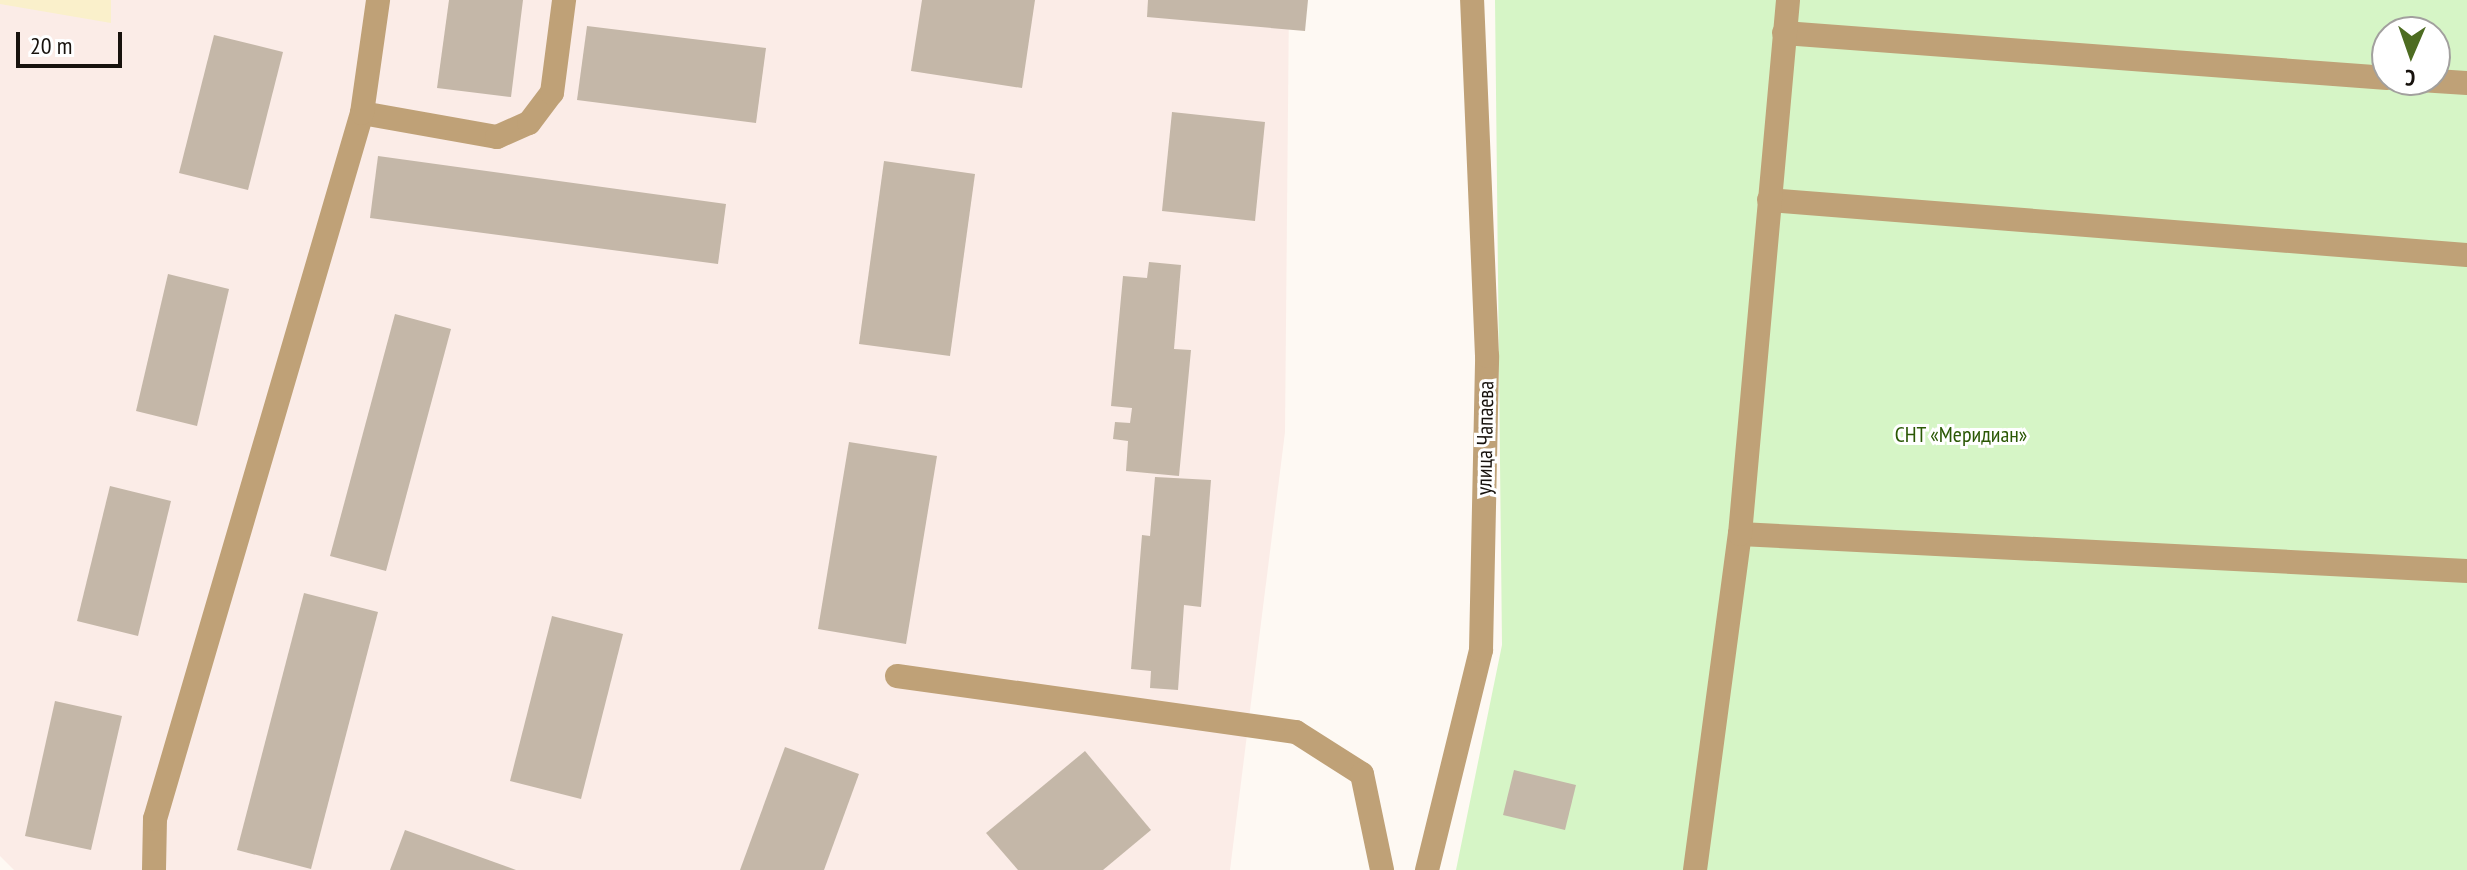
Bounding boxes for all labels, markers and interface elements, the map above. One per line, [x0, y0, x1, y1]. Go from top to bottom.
scale bar [20, 16, 126, 66]
north arrow [2371, 16, 2451, 96]
text: 20 m [30, 30, 72, 61]
text: С [2405, 64, 2416, 92]
street label: улица Чапаева [1471, 381, 1499, 495]
park label: СНТ «Меридиан» [1894, 422, 2028, 448]

